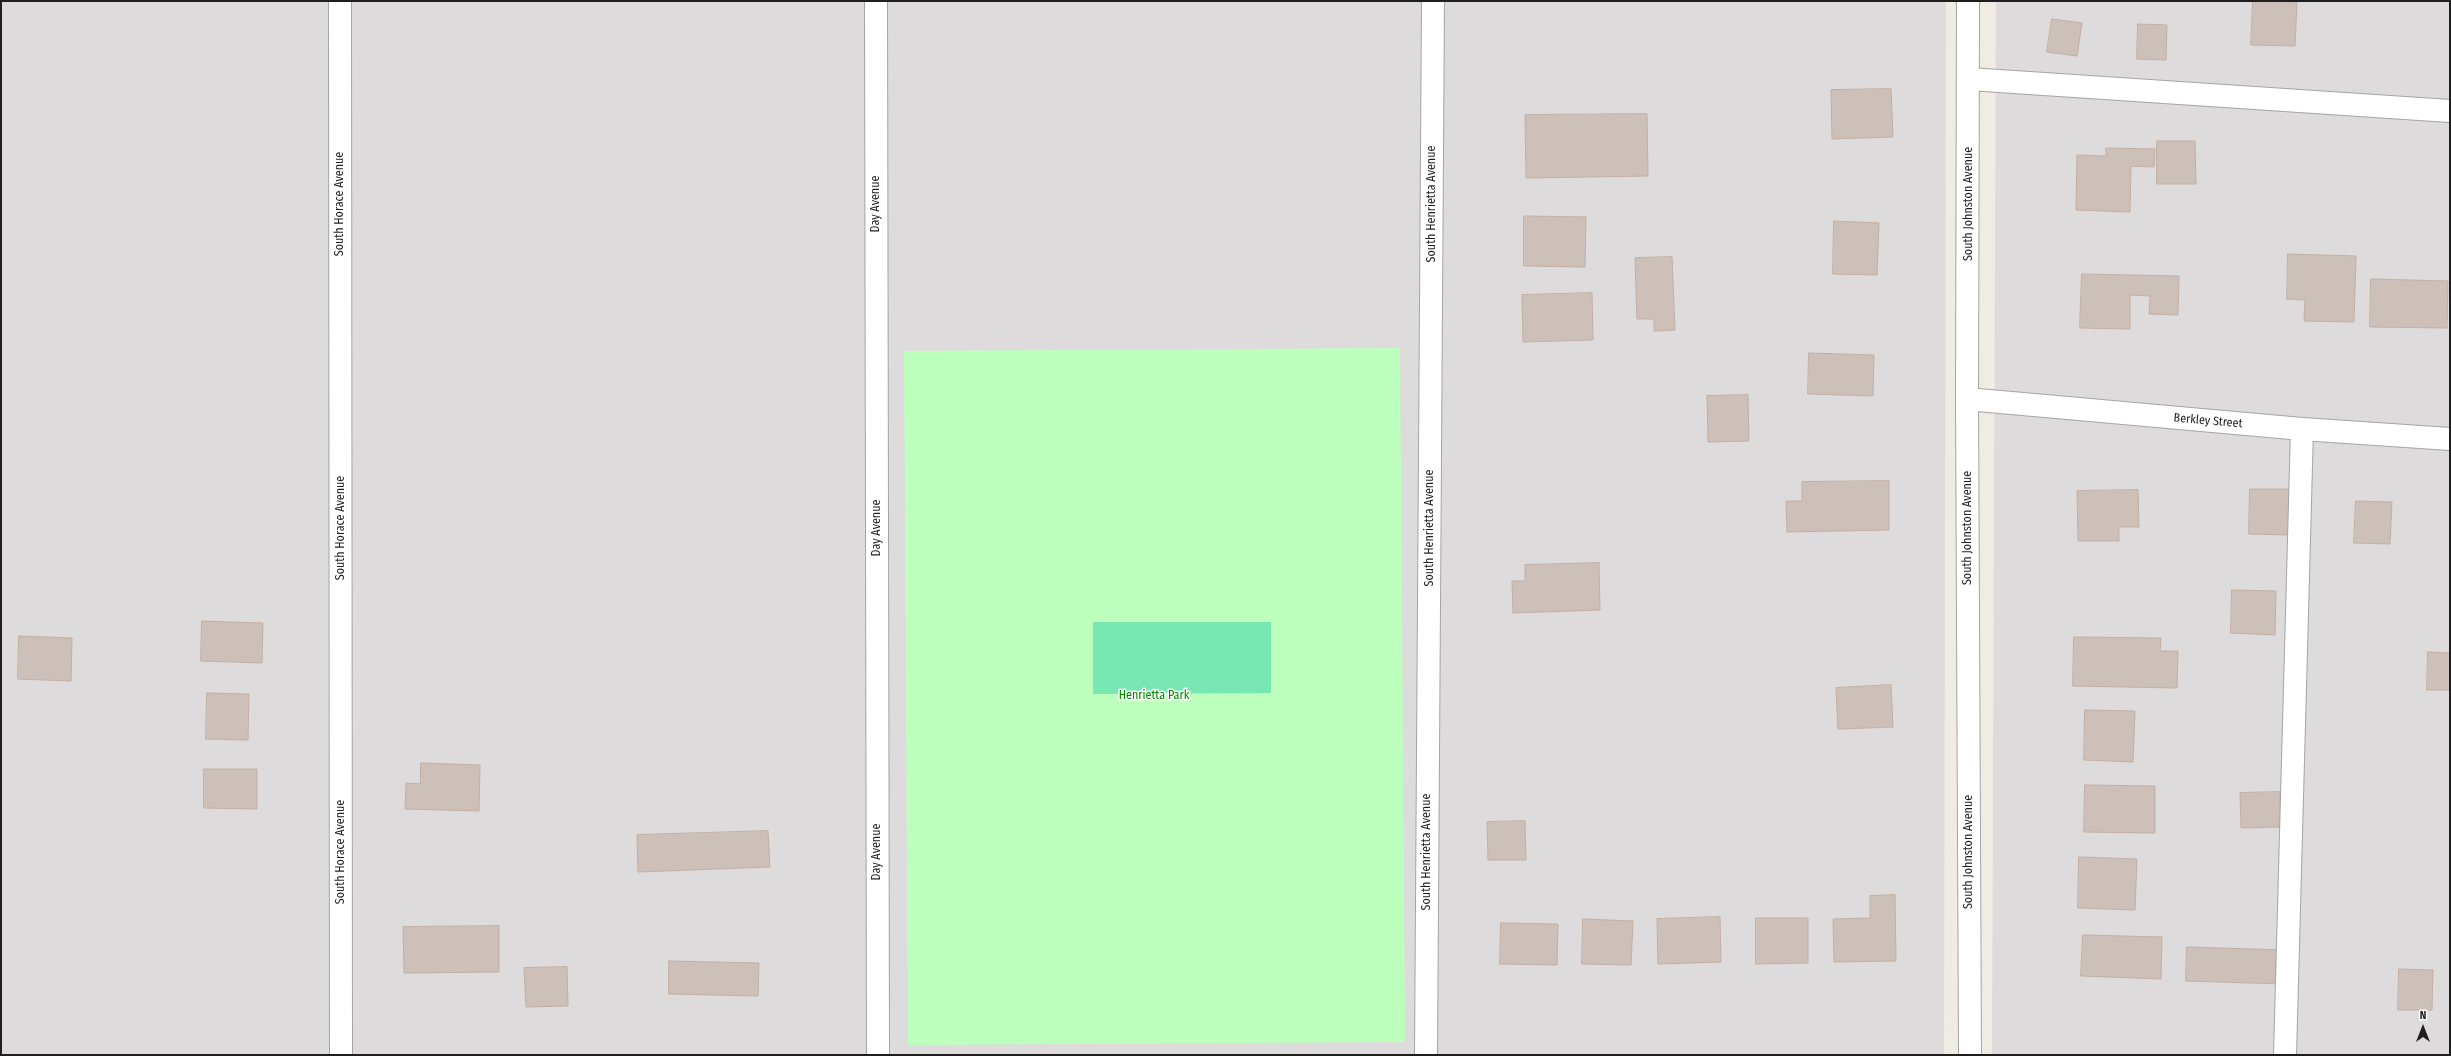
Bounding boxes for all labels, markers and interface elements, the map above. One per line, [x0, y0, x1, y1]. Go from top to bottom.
street label: South Henrietta Avenue [1425, 146, 1439, 262]
street label: South Johnston Avenue [1962, 147, 1976, 261]
street label: South Horace Avenue [333, 152, 347, 256]
street label: Day Avenue [869, 176, 883, 232]
street label: Berkley Street [2173, 411, 2243, 431]
street label: South Henrietta Avenue [1423, 470, 1437, 586]
street label: South Johnston Avenue [1961, 471, 1975, 585]
street label: South Horace Avenue [334, 476, 348, 580]
street label: Day Avenue [870, 500, 884, 556]
park label: Henrietta Park [1119, 689, 1189, 703]
street label: South Henrietta Avenue [1420, 794, 1434, 910]
street label: South Johnston Avenue [1962, 795, 1976, 909]
street label: South Horace Avenue [334, 800, 348, 904]
street label: Day Avenue [870, 824, 884, 880]
north arrow [2403, 1008, 2443, 1048]
text: N [2420, 1009, 2426, 1022]

